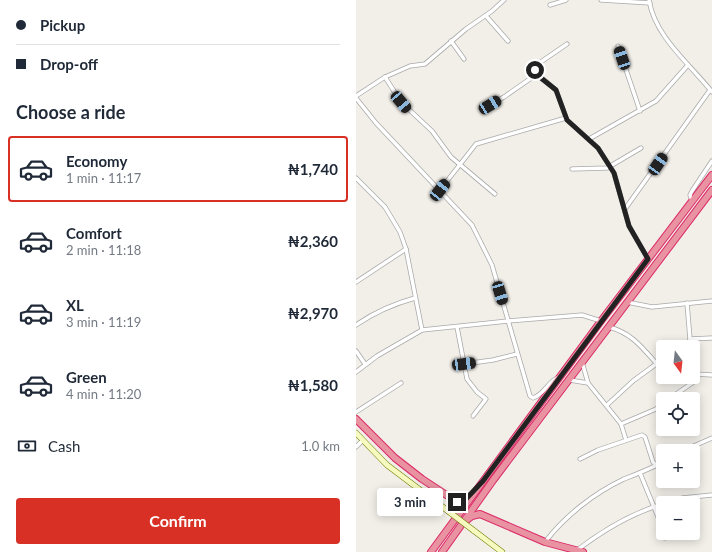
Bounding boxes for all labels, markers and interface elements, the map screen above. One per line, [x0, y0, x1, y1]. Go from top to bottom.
text: Pickup [40, 16, 85, 34]
car [612, 45, 632, 71]
text: Drop-off [40, 55, 98, 73]
route start [526, 61, 544, 79]
car [389, 89, 413, 115]
car [477, 94, 503, 116]
text: Choose a ride [16, 101, 125, 123]
icon: car [18, 151, 54, 187]
car [646, 151, 670, 177]
text: Economy [66, 152, 127, 170]
text: ₦1,740 [288, 160, 338, 178]
text: 1 min · 11:17 [66, 170, 141, 186]
car [428, 177, 452, 203]
icon: car [18, 223, 54, 259]
text: Comfort [66, 224, 122, 242]
text: ₦2,360 [288, 232, 338, 250]
text: 2 min · 11:18 [66, 242, 141, 258]
car [491, 280, 509, 306]
icon: car [18, 295, 54, 331]
text: XL [66, 296, 84, 314]
text: ₦2,970 [288, 304, 338, 322]
text: 3 min · 11:19 [66, 314, 141, 330]
north arrow [656, 340, 700, 384]
map controls [656, 340, 700, 540]
car [451, 357, 477, 371]
icon: car [18, 367, 54, 403]
text: Green [66, 368, 107, 386]
text: ₦1,580 [288, 376, 338, 394]
text: 4 min · 11:20 [66, 386, 141, 402]
button: locate [656, 392, 700, 436]
icon: cash [16, 435, 38, 457]
text: Cash [48, 437, 80, 455]
text: 1.0 km [301, 438, 340, 454]
button: + [656, 444, 700, 488]
callout: 3 min [377, 488, 443, 516]
route end [448, 493, 466, 511]
text: 3 min [394, 494, 426, 510]
button: − [656, 496, 700, 540]
button: Confirm [16, 498, 340, 544]

